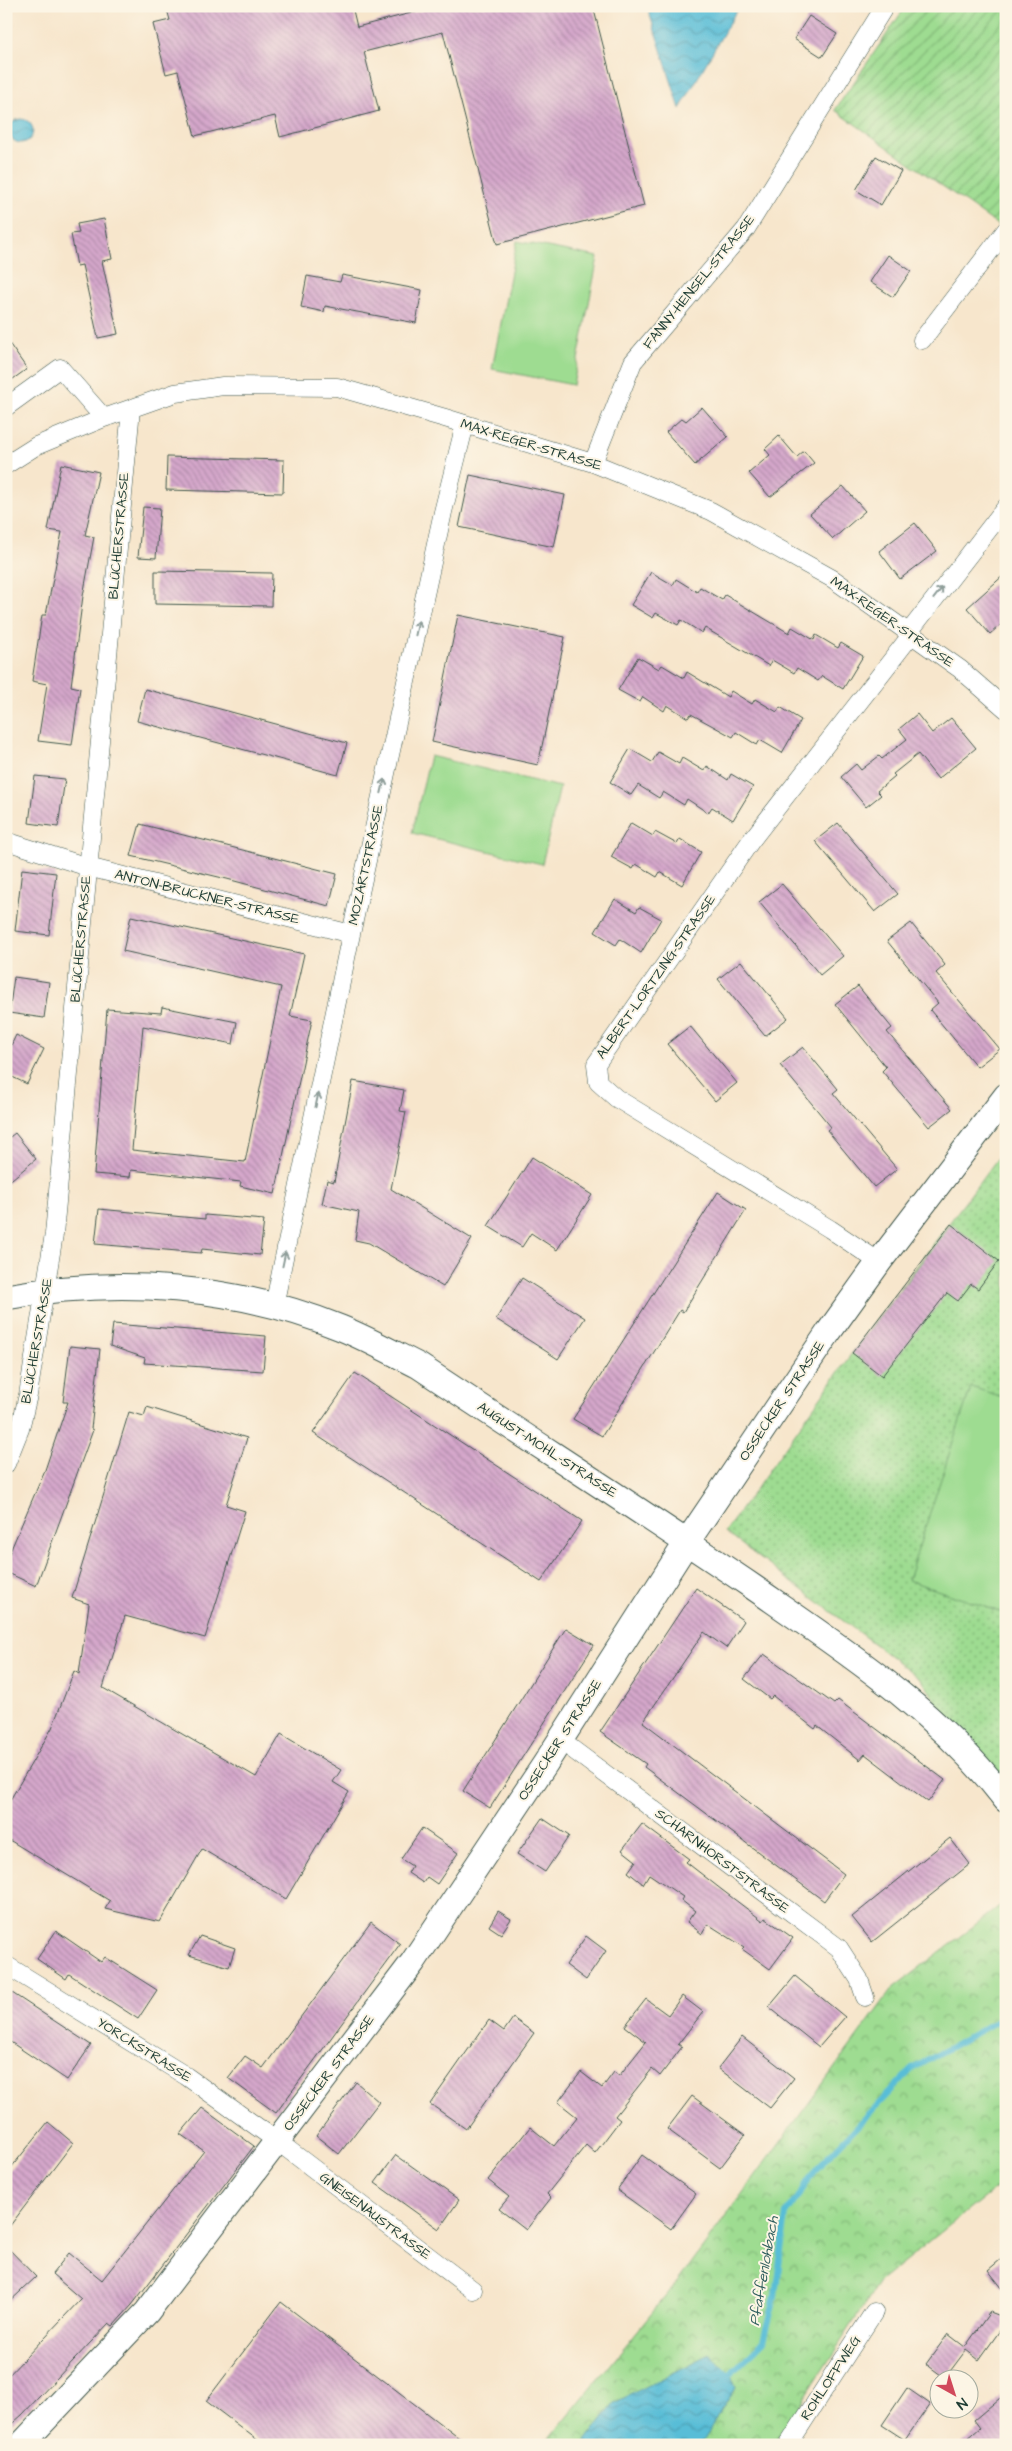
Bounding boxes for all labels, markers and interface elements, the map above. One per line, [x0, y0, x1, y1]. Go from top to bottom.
street label: FANNY-HENSEL-STRASSE [638, 210, 760, 354]
street label: MAX-REGER-STRASSE [458, 414, 605, 476]
street label: BLÜCHERSTRASSE [103, 471, 135, 600]
street label: MAX-REGER-STRASSE [826, 572, 958, 673]
one-way arrow [933, 587, 944, 600]
one-way arrow [413, 620, 423, 636]
one-way arrow [379, 779, 388, 795]
street label: MOZARTSTRASSE [343, 802, 389, 927]
street label: ANTON-BRUCKNER-STRASSE [113, 864, 302, 930]
street label: BLÜCHERSTRASSE [65, 874, 97, 1003]
street label: ALBERT-LORTZING-STRASSE [591, 890, 721, 1063]
one-way arrow [313, 1092, 322, 1108]
one-way arrow [280, 1251, 289, 1267]
street label: BLÜCHERSTRASSE [16, 1276, 58, 1405]
street label: OSSECKER STRASSE [734, 1336, 830, 1465]
street label: AUGUST-MOHL-STRASSE [473, 1397, 621, 1503]
street label: OSSECKER STRASSE [513, 1675, 607, 1805]
street label: SCHARNHORSTSTRASSE [651, 1804, 794, 1919]
street label: OSSECKER STRASSE [279, 2010, 380, 2135]
street label: YORCKSTRASSE [93, 2013, 196, 2088]
street label: GNEISENAUSTRASSE [315, 2167, 435, 2265]
water label: Pfaffenlohbach [744, 2214, 784, 2327]
street label: ROHLOFFWEG [796, 2331, 866, 2424]
north arrow [930, 2368, 980, 2418]
text: N [952, 2393, 971, 2414]

